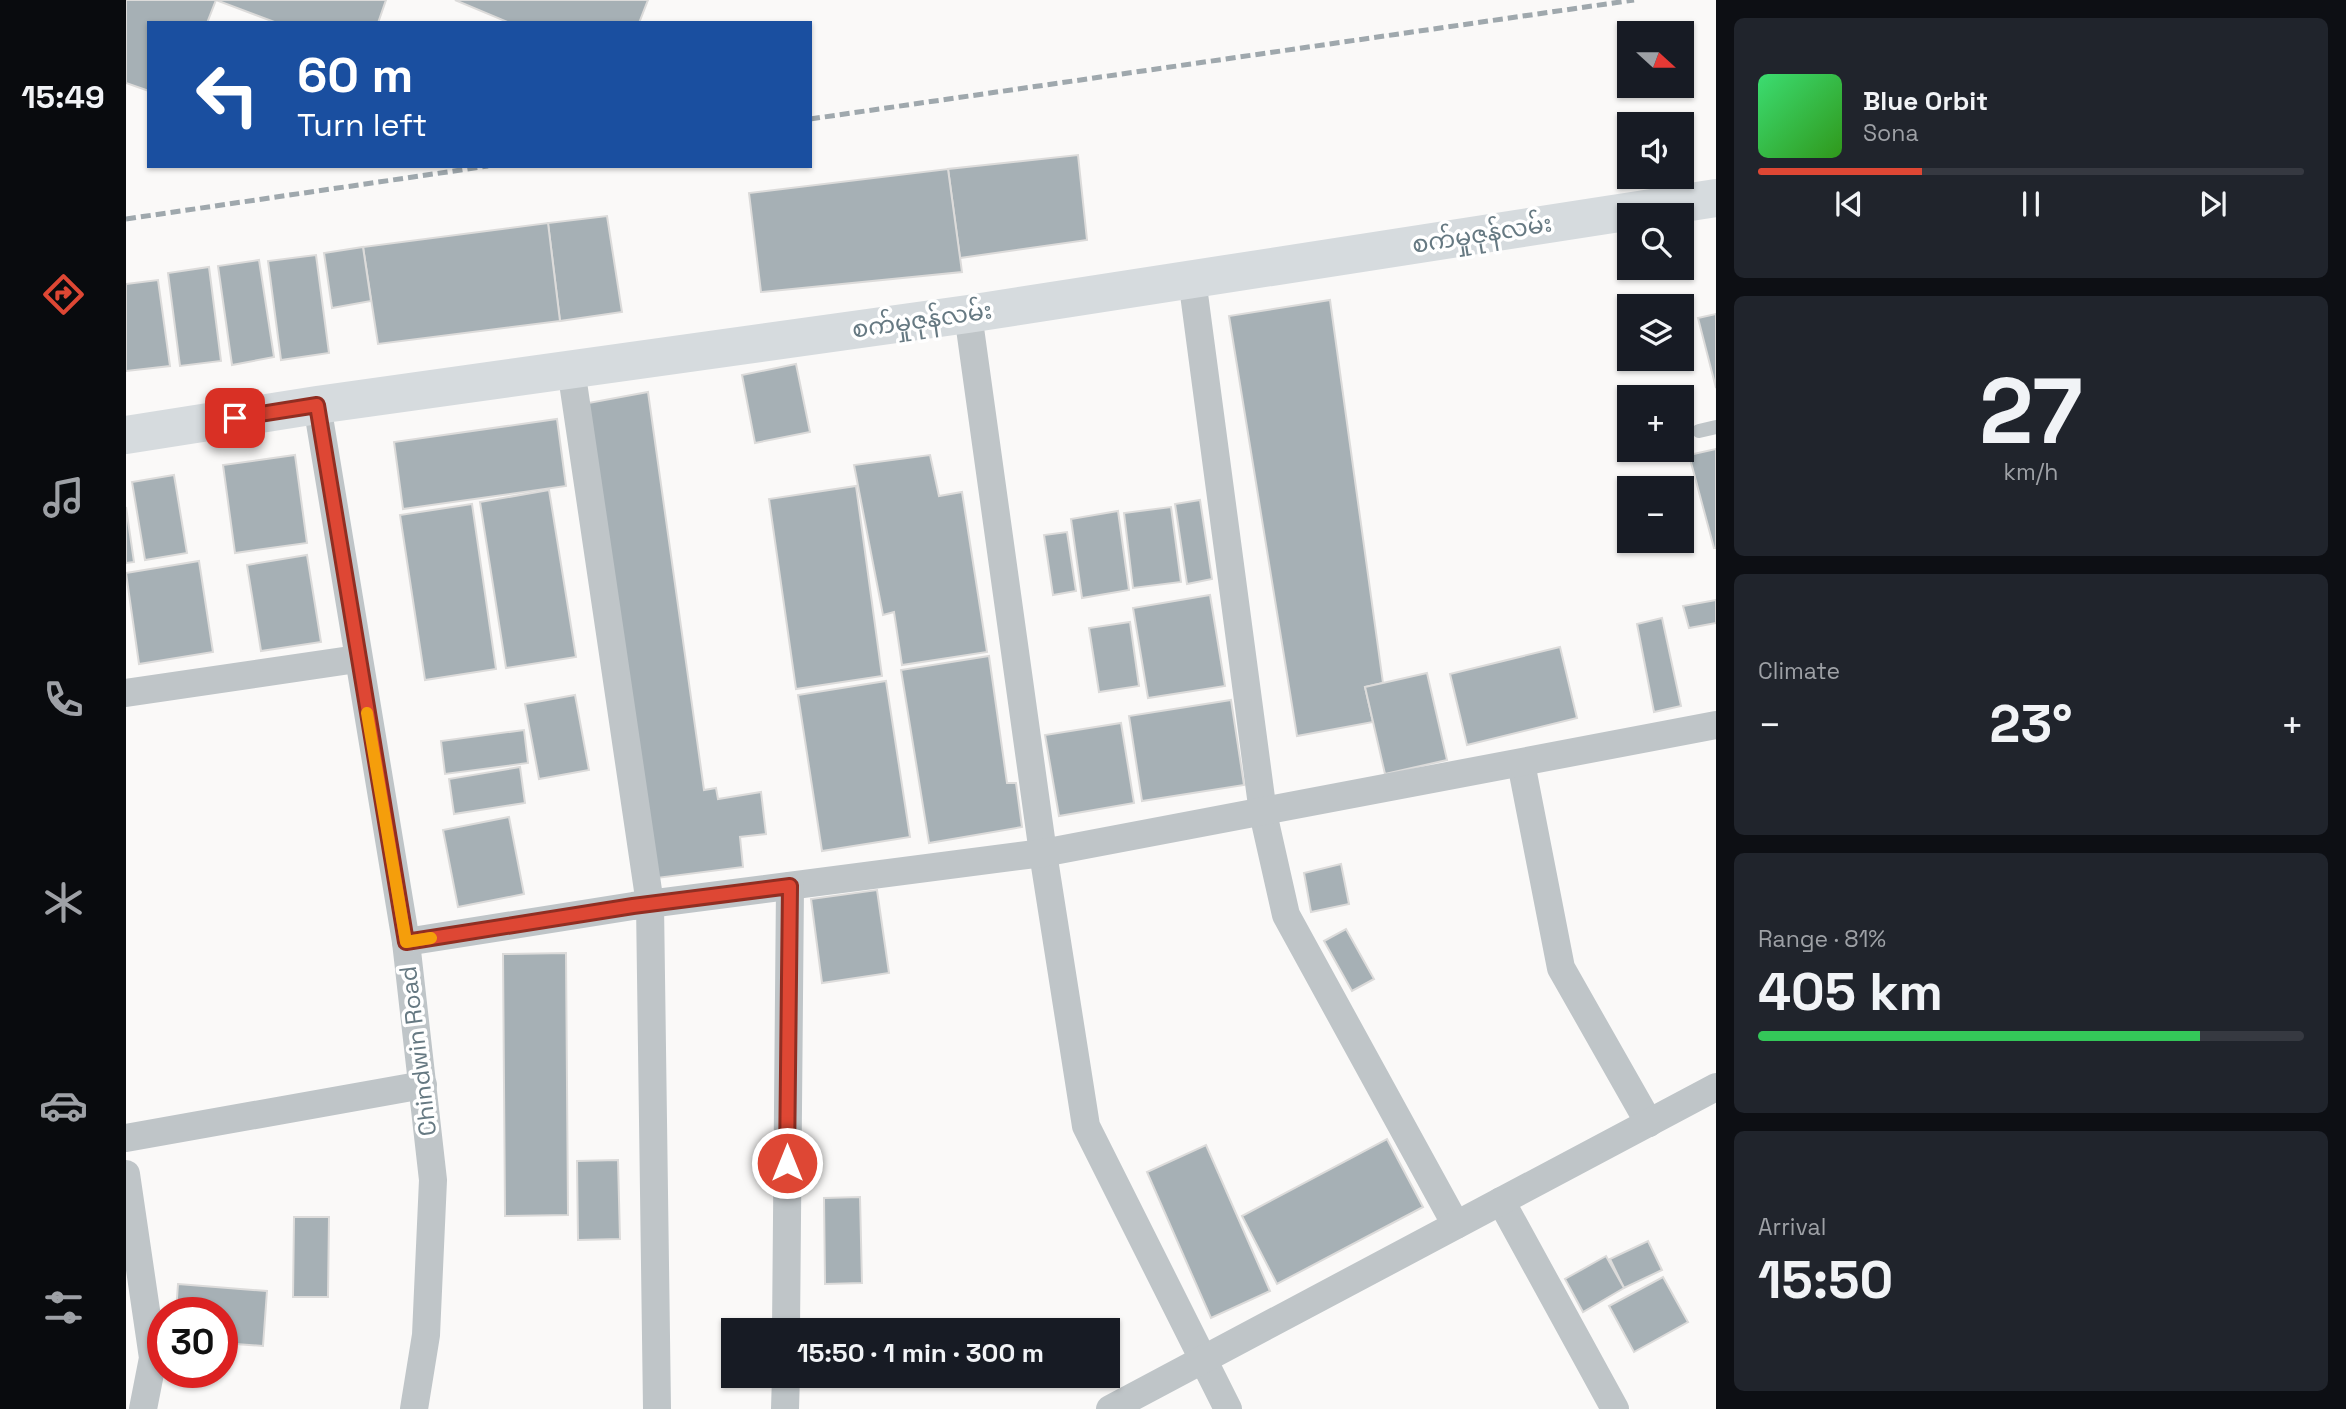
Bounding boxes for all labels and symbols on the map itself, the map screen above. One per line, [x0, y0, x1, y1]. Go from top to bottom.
north arrow [1617, 21, 1694, 98]
street label: စက်မှုဇုန်လမ်း [1410, 207, 1555, 264]
street label: စက်မှုဇုန်လမ်း [850, 294, 994, 349]
pin [205, 388, 265, 448]
street label: Chindwin Road [392, 964, 443, 1138]
position arrow [750, 1126, 824, 1200]
speed limit sign: 30 [147, 1297, 238, 1388]

